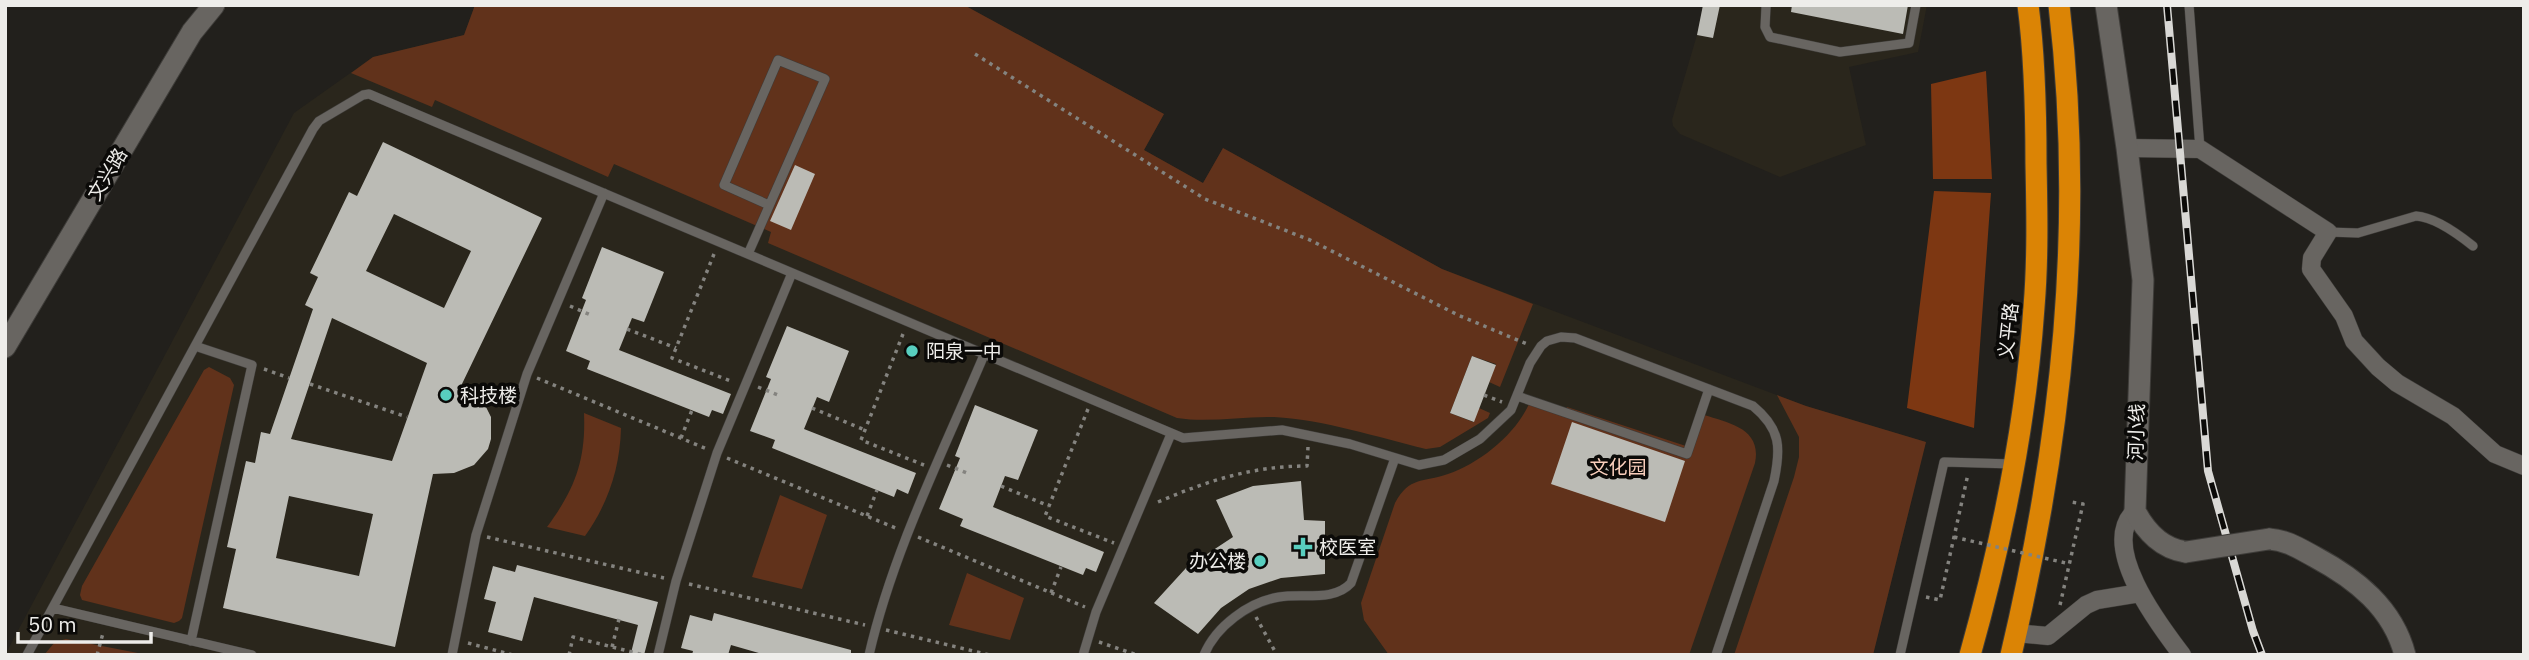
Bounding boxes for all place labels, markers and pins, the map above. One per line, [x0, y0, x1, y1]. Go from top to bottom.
place label: 阳泉一中 [926, 339, 1002, 363]
marker: 阳泉一中 [904, 343, 920, 359]
place label: 科技楼 [460, 383, 517, 407]
marker: 科技楼 [438, 387, 454, 403]
place label: 校医室 [1319, 535, 1376, 559]
marker: 校医室 [1293, 537, 1313, 557]
place label: 办公楼 [1189, 549, 1246, 573]
marker: 办公楼 [1252, 553, 1268, 569]

